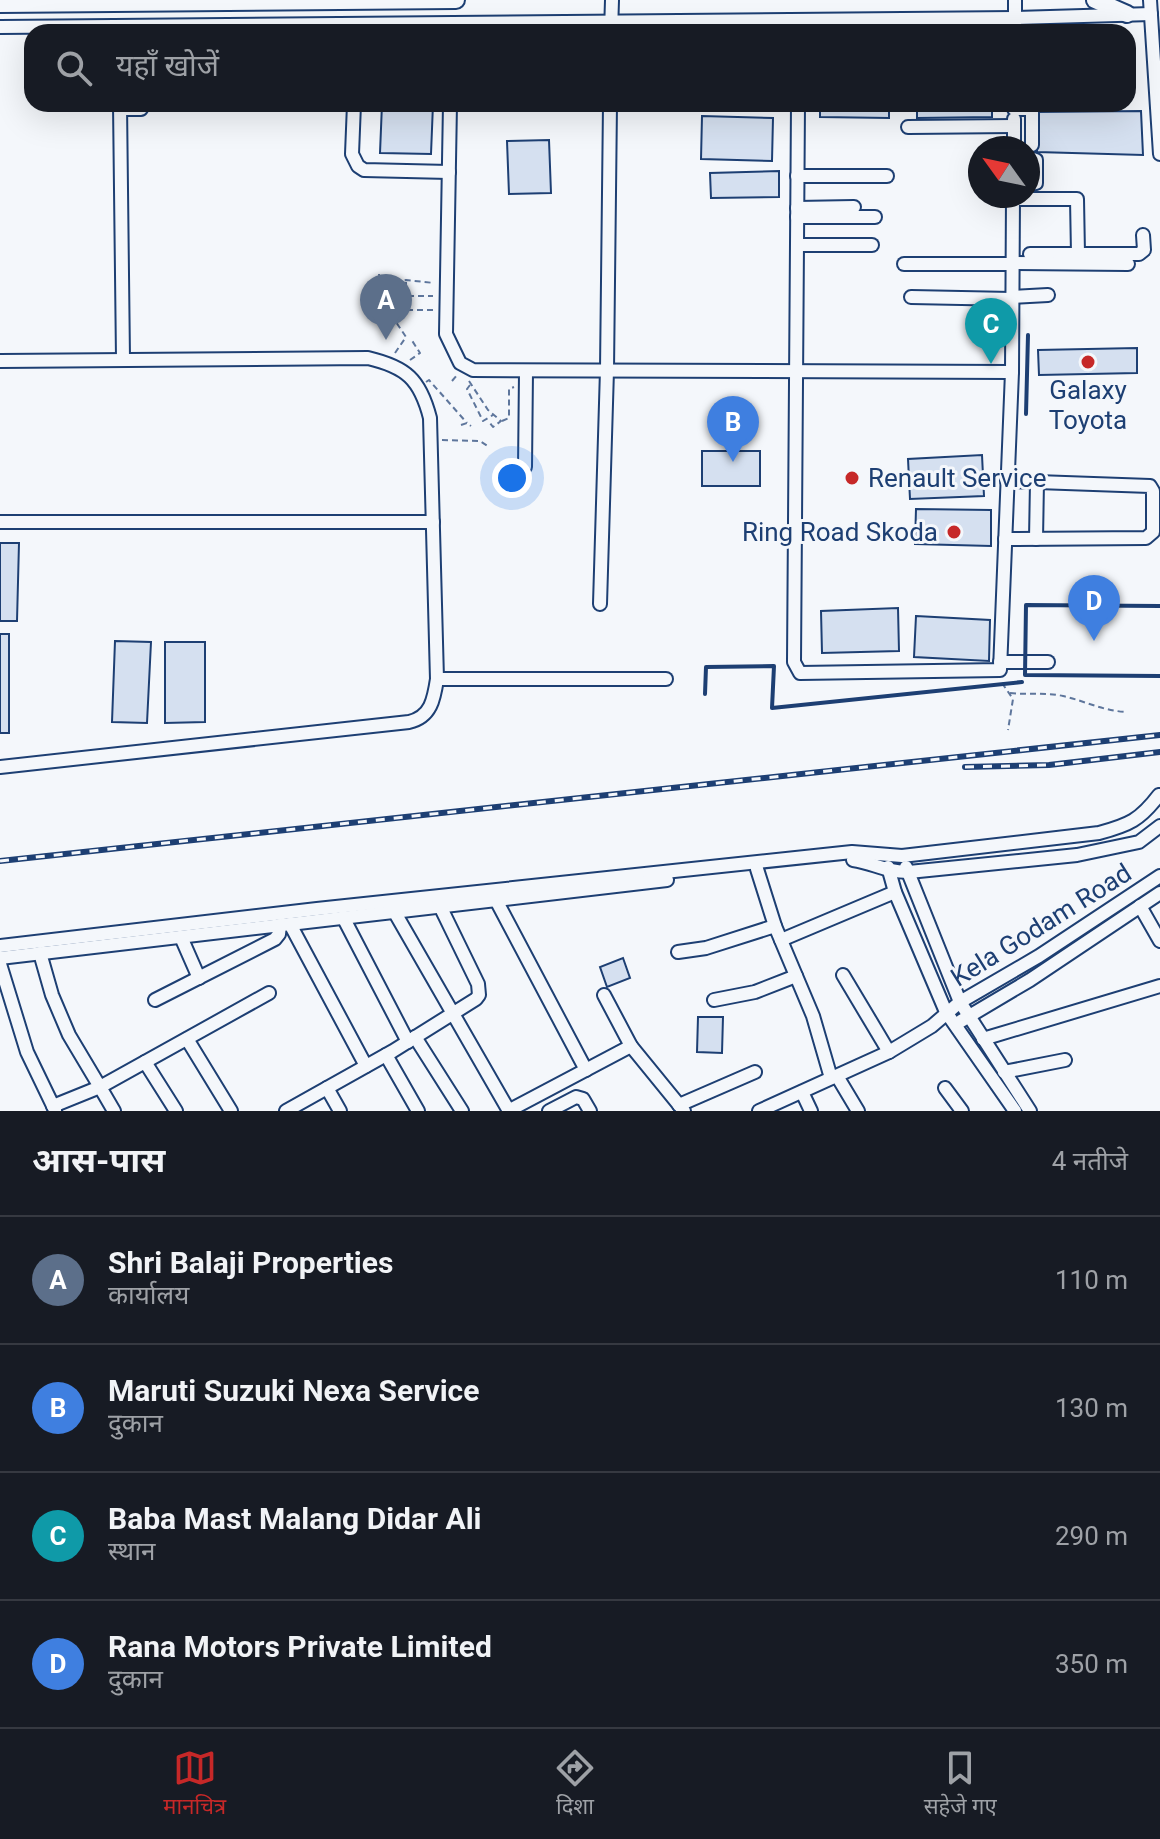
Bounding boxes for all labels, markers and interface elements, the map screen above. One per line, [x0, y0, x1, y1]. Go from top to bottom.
search box [24, 24, 1136, 112]
icon: search [52, 46, 96, 90]
text: यहाँ खोजें [116, 48, 219, 83]
north arrow [968, 136, 1040, 208]
pin: A [360, 274, 412, 340]
pin: C [965, 298, 1017, 364]
marker: Galaxy Toyota [1079, 353, 1097, 371]
place label: Galaxy Toyota [1049, 375, 1127, 435]
pin: B [707, 396, 759, 462]
your location [492, 458, 532, 498]
place label: Renault Service [868, 463, 1047, 493]
marker: Renault Service [843, 469, 861, 487]
place label: Ring Road Skoda [742, 517, 938, 547]
marker: Ring Road Skoda [945, 523, 963, 541]
pin: D [1068, 575, 1120, 641]
street label: Kela Godam Road [945, 857, 1137, 993]
text: आस-पास [32, 1140, 165, 1180]
text: 4 नतीजे [1052, 1146, 1128, 1176]
text: Shri Balaji Properties [108, 1245, 393, 1280]
text: A [49, 1265, 67, 1295]
text: 110 m [1055, 1265, 1128, 1295]
text: कार्यालय [108, 1280, 189, 1310]
text: Maruti Suzuki Nexa Service [108, 1373, 479, 1408]
text: B [50, 1393, 66, 1423]
text: 130 m [1055, 1393, 1128, 1423]
text: दुकान [108, 1408, 163, 1438]
text: Baba Mast Malang Didar Ali [108, 1501, 482, 1536]
text: C [49, 1521, 67, 1551]
text: 290 m [1055, 1521, 1128, 1551]
text: स्थान [108, 1536, 155, 1566]
text: Rana Motors Private Limited [108, 1629, 492, 1664]
text: D [50, 1649, 66, 1679]
text: 350 m [1055, 1649, 1128, 1679]
text: दुकान [108, 1664, 163, 1694]
tab: मानचित्र [163, 1746, 226, 1823]
tab: दिशा [553, 1746, 597, 1823]
tab: सहेजे गए [924, 1746, 997, 1823]

